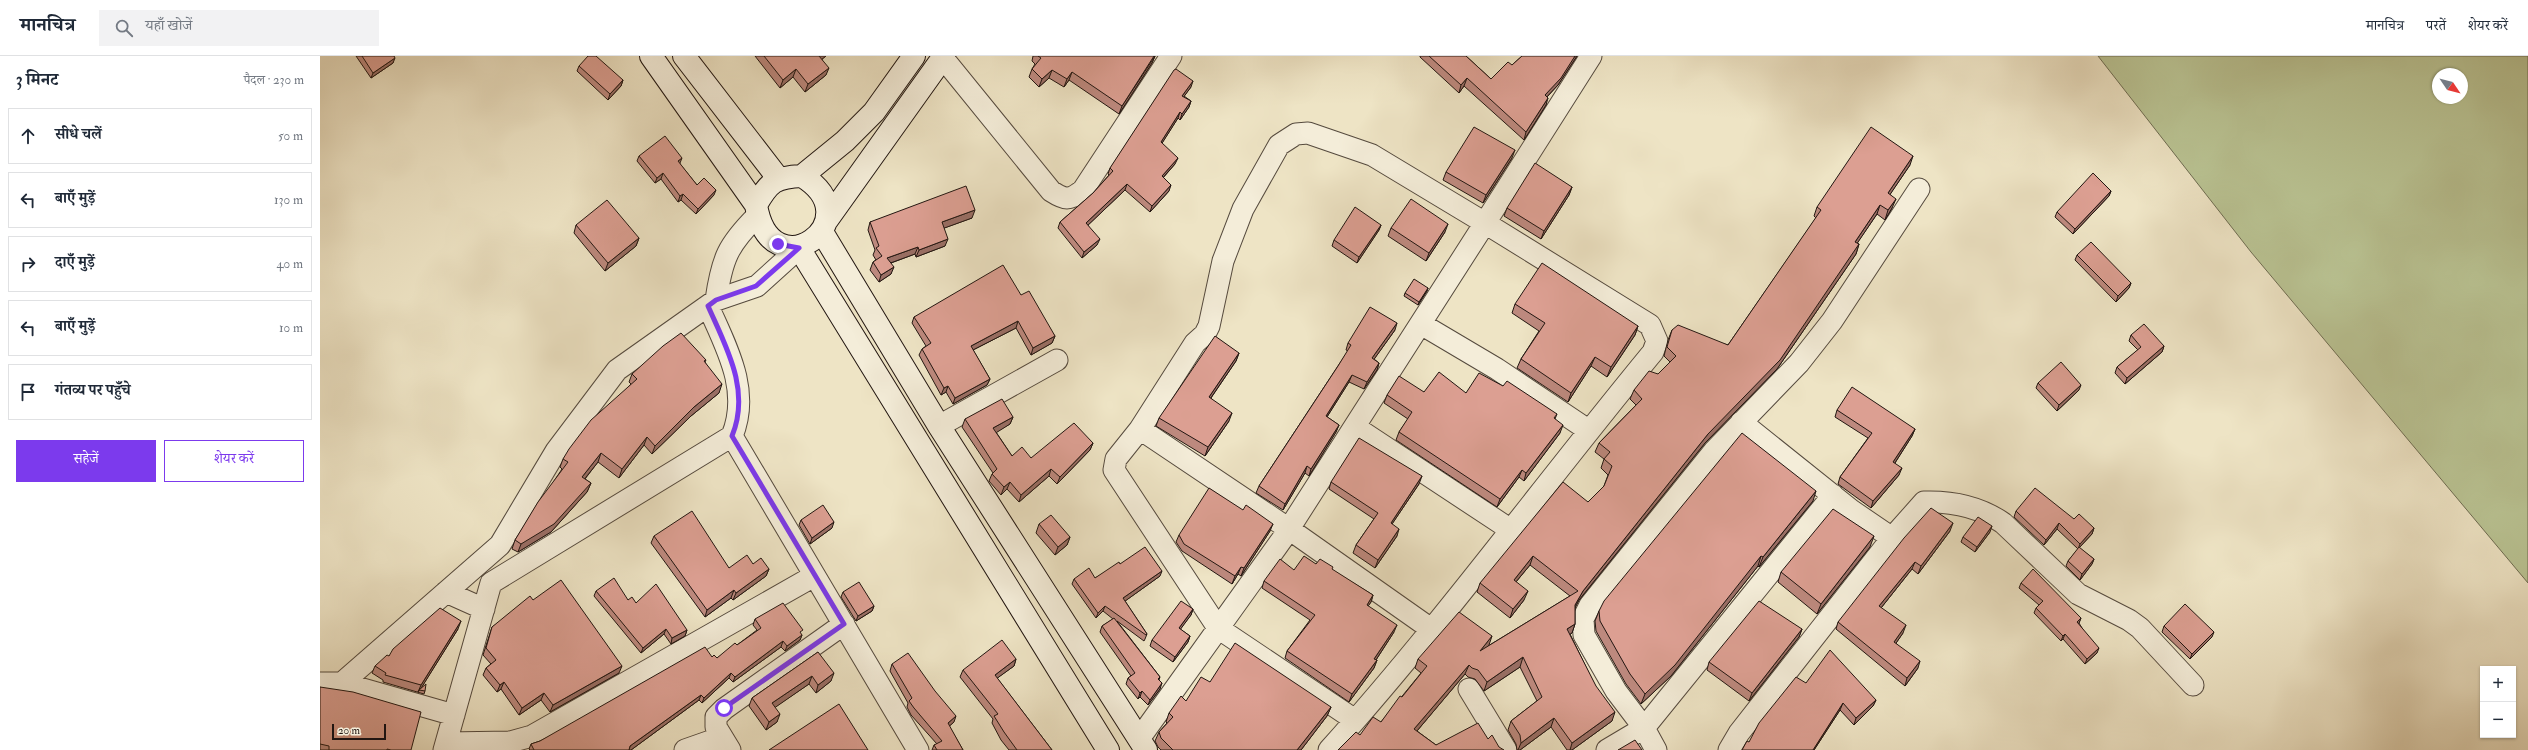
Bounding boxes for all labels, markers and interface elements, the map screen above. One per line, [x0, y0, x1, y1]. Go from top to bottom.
search box [99, 10, 379, 46]
text: मानचित्र [20, 13, 75, 37]
text: यहाँ खोजें [145, 16, 192, 35]
icon: search [113, 17, 135, 39]
text: मानचित्र [2366, 17, 2404, 34]
text: परतें [2426, 17, 2446, 34]
text: शेयर करें [2468, 17, 2508, 34]
north arrow [2432, 68, 2468, 104]
text: 3 मिनट [16, 69, 58, 90]
text: पैदल · 230 m [244, 72, 304, 88]
icon: ahead [17, 125, 39, 147]
text: सीधे चलें [55, 125, 102, 144]
text: 50 m [278, 128, 303, 144]
icon: left [17, 189, 39, 211]
text: बाएँ मुड़ें [55, 189, 95, 208]
text: 130 m [274, 192, 303, 208]
route end [769, 235, 787, 253]
icon: right [17, 253, 39, 275]
text: दाएँ मुड़ें [55, 253, 95, 272]
text: 40 m [277, 256, 303, 272]
icon: left [17, 317, 39, 339]
text: बाएँ मुड़ें [55, 317, 95, 336]
text: 10 m [279, 320, 303, 336]
icon: arrive [17, 381, 39, 403]
text: गंतव्य पर पहुँचे [55, 381, 131, 400]
button: सहेजें [16, 440, 156, 482]
button: शेयर करें [164, 440, 304, 482]
map controls [2480, 666, 2516, 738]
button: + [2480, 666, 2516, 702]
route start [715, 699, 733, 717]
button: − [2480, 702, 2516, 738]
scale bar [332, 722, 386, 741]
text: 20 m [338, 724, 360, 737]

